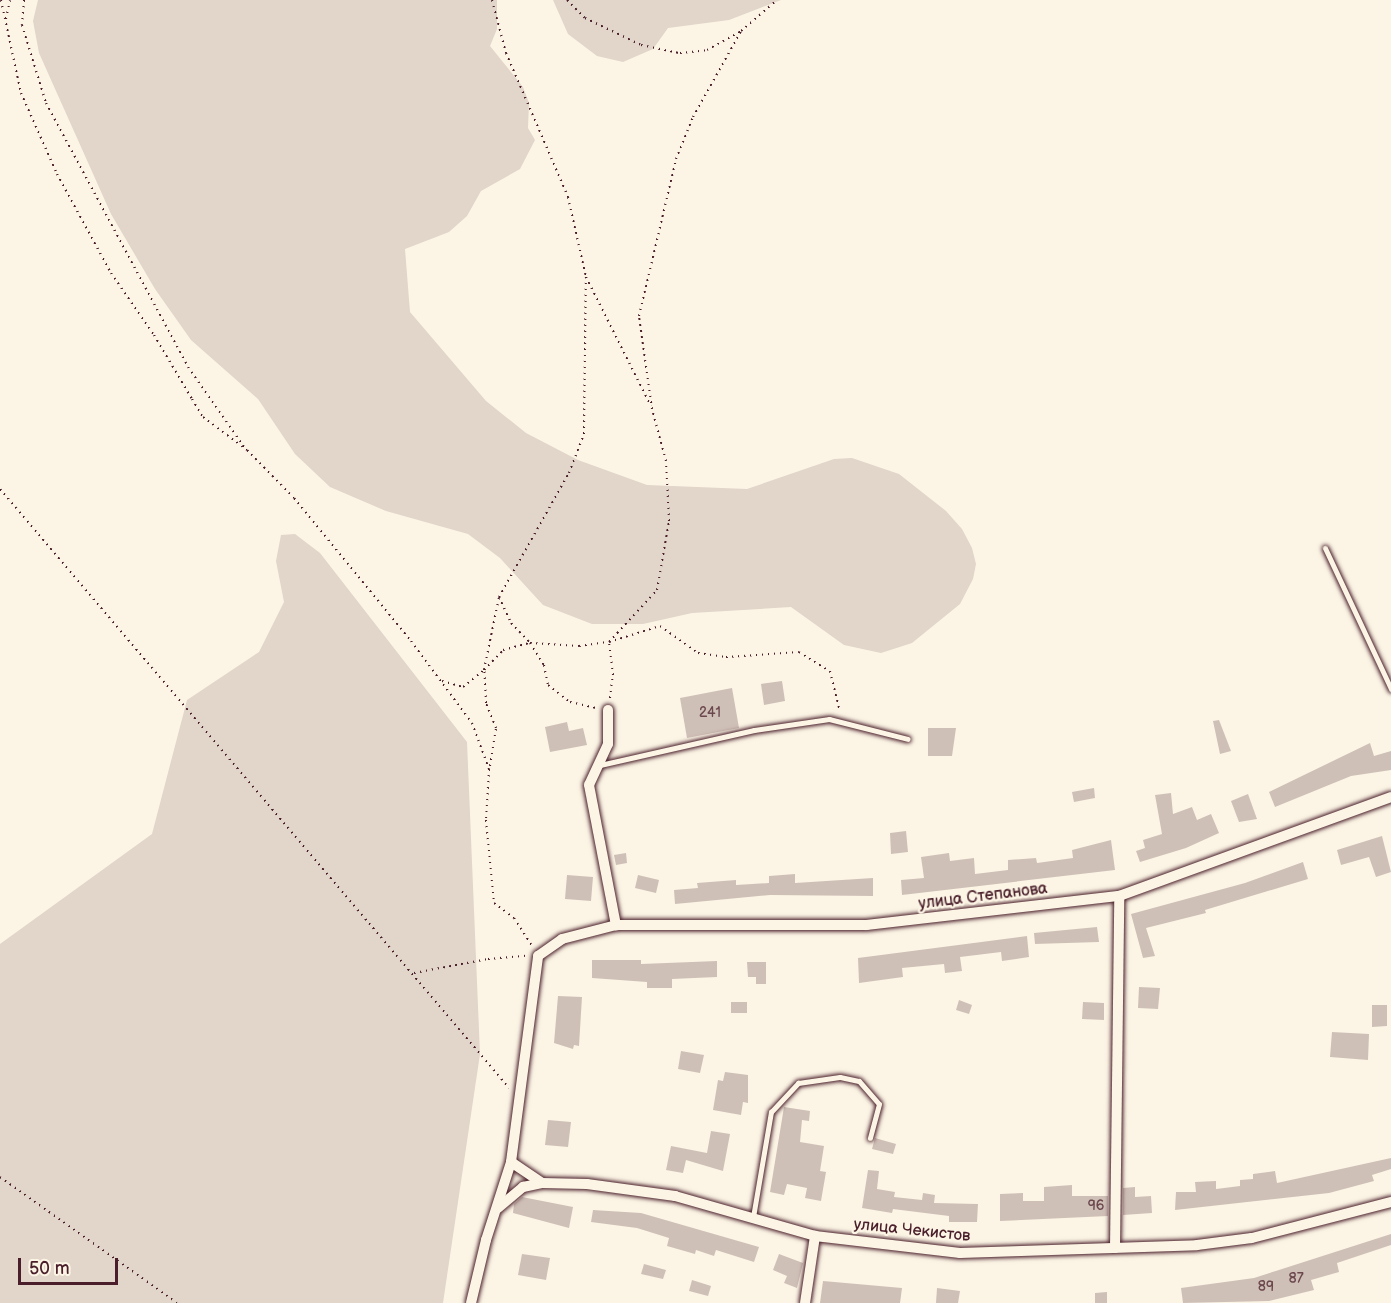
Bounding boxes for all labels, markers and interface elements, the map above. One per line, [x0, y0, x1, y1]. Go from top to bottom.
house number: 241 [699, 705, 721, 721]
street label: улица Степанова [917, 880, 1049, 914]
house number: 96 [1088, 1198, 1104, 1214]
street label: улица Чекистов [853, 1215, 971, 1247]
scale bar [21, 1246, 122, 1284]
text: 50 m [29, 1258, 70, 1279]
house number: 87 [1288, 1271, 1304, 1287]
house number: 89 [1258, 1279, 1274, 1295]

